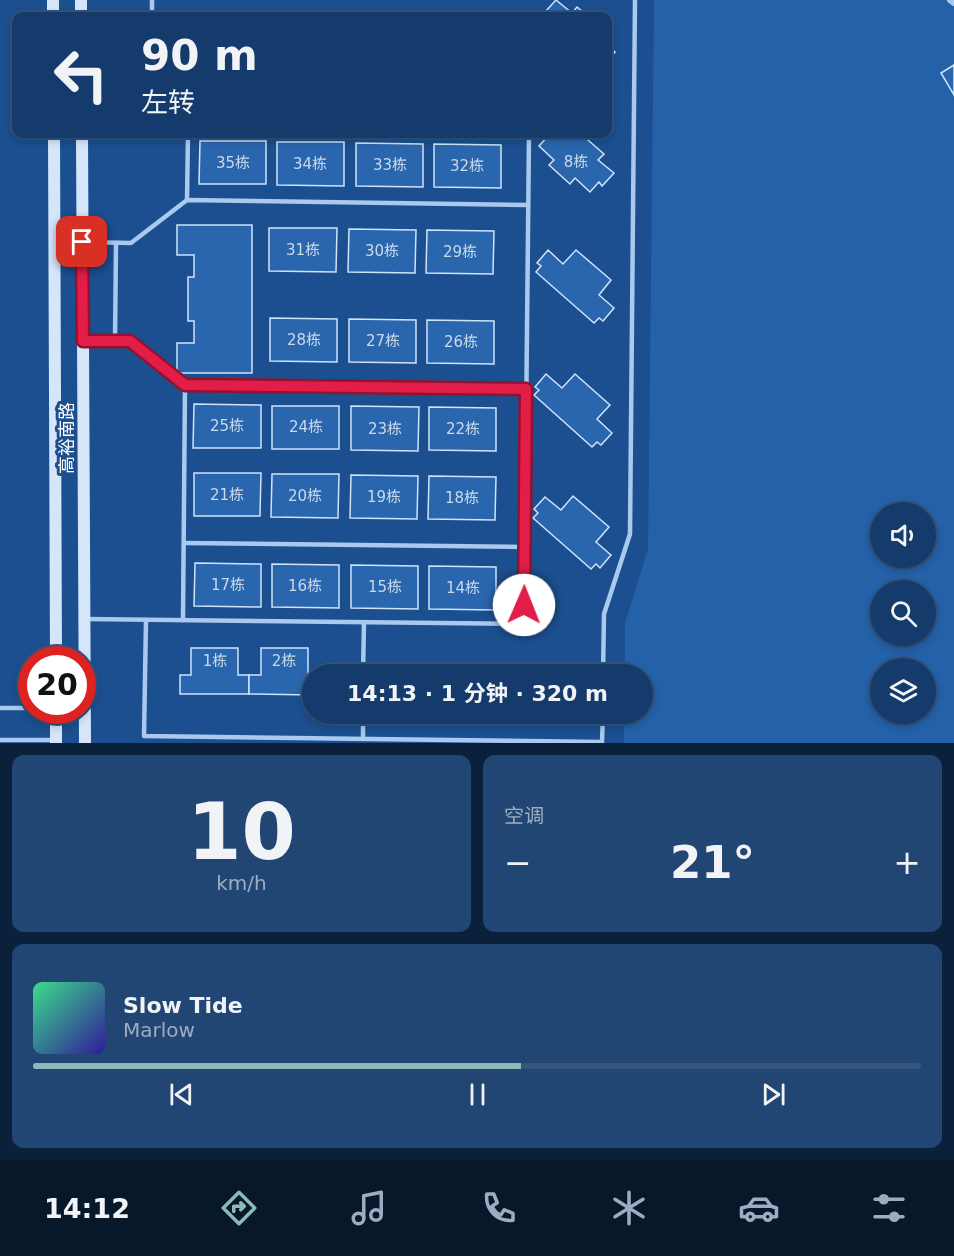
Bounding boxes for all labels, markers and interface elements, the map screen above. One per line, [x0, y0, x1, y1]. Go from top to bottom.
text: 90 m [141, 31, 258, 80]
icon: left [42, 36, 120, 114]
text: 左转 [141, 87, 195, 118]
house number: 8栋 [564, 153, 588, 171]
house number: 35栋 [216, 154, 250, 172]
house number: 34栋 [293, 155, 327, 173]
house number: 33栋 [373, 156, 407, 174]
house number: 32栋 [450, 157, 484, 175]
pin [56, 216, 107, 267]
icon: arrive [65, 225, 98, 258]
house number: 31栋 [286, 241, 320, 259]
house number: 30栋 [365, 242, 399, 260]
house number: 29栋 [443, 243, 477, 261]
house number: 28栋 [287, 331, 321, 349]
house number: 27栋 [366, 332, 400, 350]
house number: 26栋 [444, 333, 478, 351]
street label: 高裕南路 [56, 402, 77, 474]
house number: 25栋 [210, 417, 244, 435]
house number: 24栋 [289, 418, 323, 436]
house number: 23栋 [368, 420, 402, 438]
house number: 22栋 [446, 420, 480, 438]
house number: 21栋 [210, 486, 244, 504]
house number: 20栋 [288, 487, 322, 505]
house number: 19栋 [367, 488, 401, 506]
house number: 18栋 [445, 489, 479, 507]
map controls [870, 502, 936, 724]
button: sound [870, 502, 936, 568]
position arrow [492, 573, 556, 637]
house number: 17栋 [211, 576, 245, 594]
house number: 16栋 [288, 577, 322, 595]
house number: 15栋 [368, 578, 402, 596]
house number: 14栋 [446, 579, 480, 597]
button: search [870, 580, 936, 646]
speed limit sign: 20 [18, 646, 96, 724]
house number: 1栋 [203, 652, 227, 670]
house number: 2栋 [272, 652, 296, 670]
button: layers [870, 658, 936, 724]
text: 14:13 · 1 分钟 · 320 m [347, 681, 608, 706]
text: 10 [187, 787, 296, 877]
text: 空调 [504, 804, 544, 828]
text: 21° [670, 836, 755, 889]
text: − [504, 843, 532, 882]
text: + [893, 843, 921, 882]
text: km/h [216, 871, 267, 895]
text: Slow Tide [123, 993, 243, 1018]
text: Marlow [123, 1018, 195, 1042]
icon: previous [165, 1078, 198, 1111]
icon: pause [461, 1078, 494, 1111]
icon: next [757, 1078, 790, 1111]
icon: directions [218, 1187, 260, 1229]
icon: music [348, 1187, 390, 1229]
icon: phone [478, 1187, 520, 1229]
icon: climate [608, 1187, 650, 1229]
icon: car [738, 1187, 780, 1229]
icon: filters [868, 1187, 910, 1229]
text: 14:12 [44, 1193, 130, 1224]

